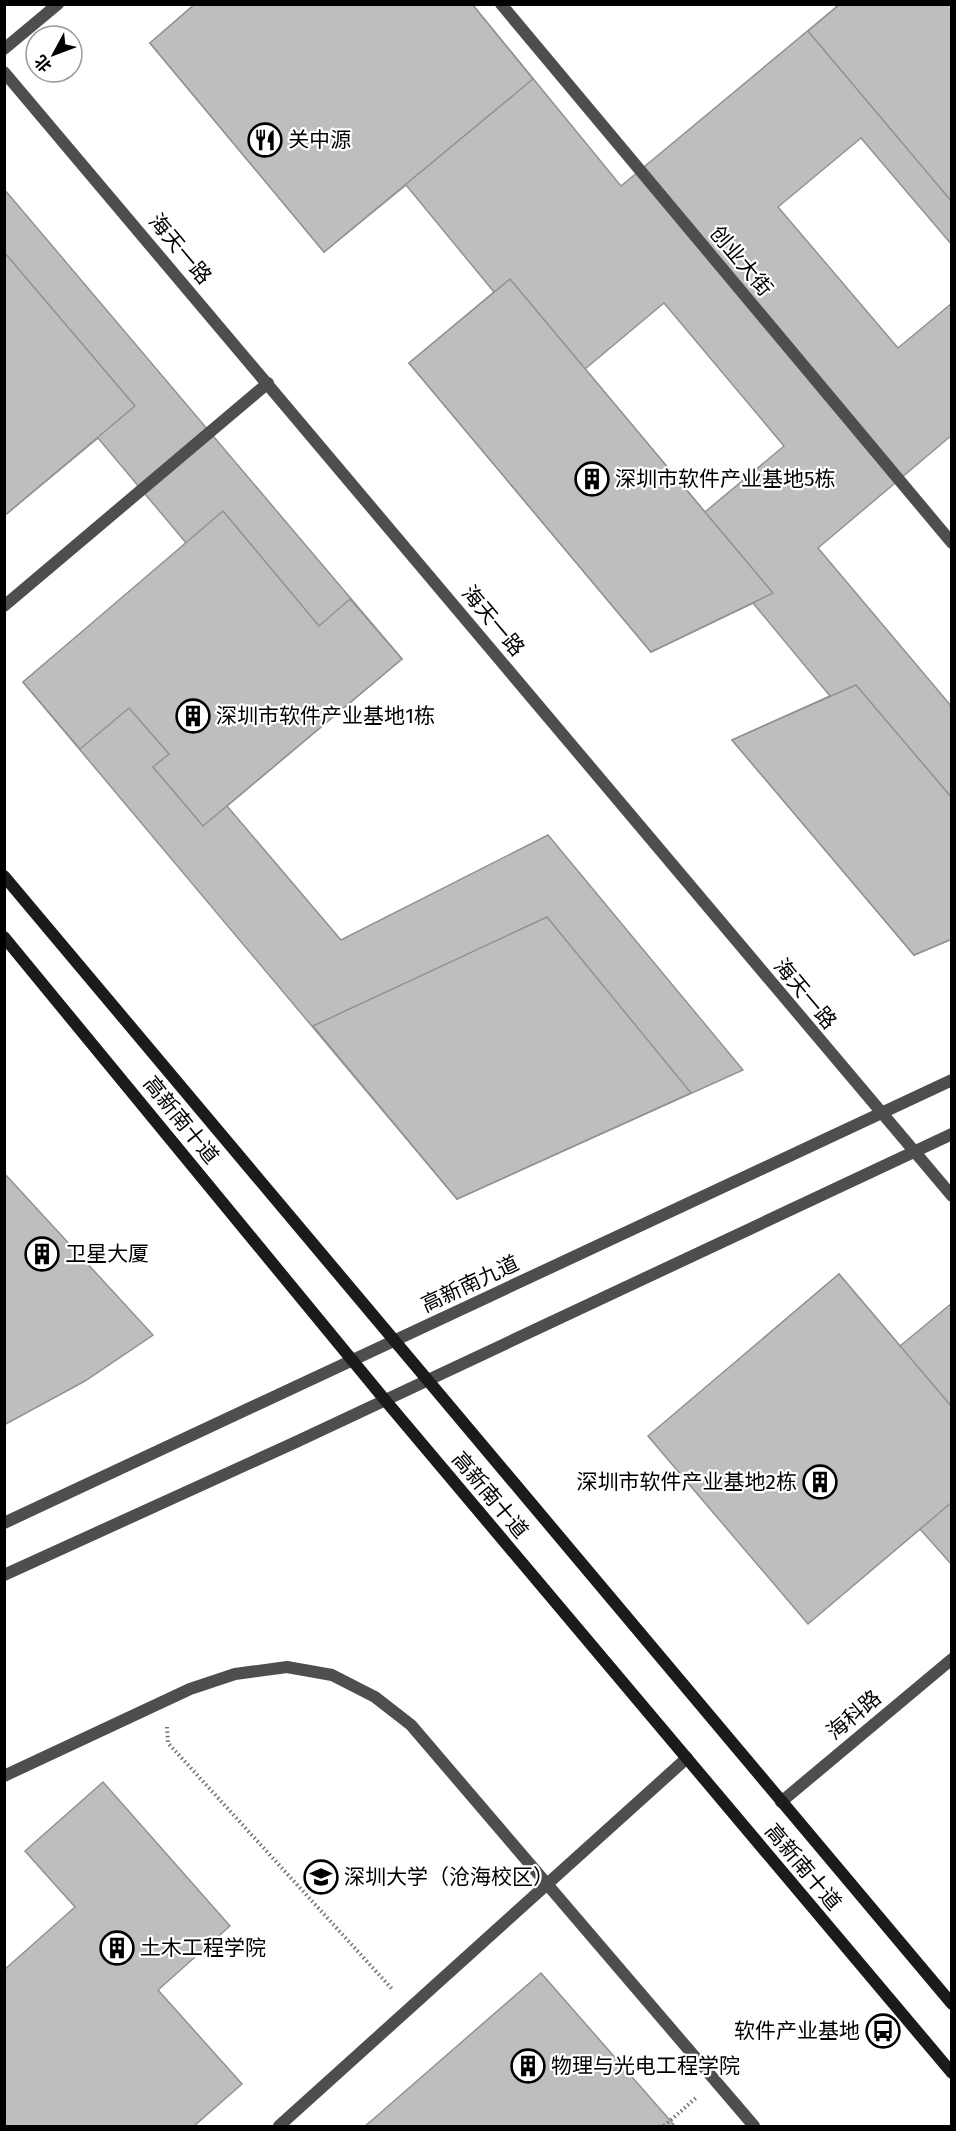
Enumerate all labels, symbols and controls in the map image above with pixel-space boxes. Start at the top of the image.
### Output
north arrow [24,24,84,84]
text: 北 [31,51,55,76]
restaurant icon: 关中源 [247,122,283,158]
place label: 关中源 [288,127,351,153]
street label: 海天一路 [143,208,217,290]
street label: 创业大街 [704,220,778,302]
building icon: 深圳市软件产业基地5栋 [574,461,610,497]
place label: 深圳市软件产业基地5栋 [615,466,836,492]
street label: 海天一路 [456,580,530,662]
building icon: 深圳市软件产业基地1栋 [175,698,211,734]
place label: 深圳市软件产业基地1栋 [216,703,435,729]
street label: 海天一路 [768,953,842,1035]
street label: 高新南十道 [138,1071,224,1169]
building icon: 卫星大厦 [24,1236,60,1272]
place label: 卫星大厦 [65,1241,149,1267]
street label: 高新南九道 [417,1250,523,1318]
street label: 高新南十道 [446,1446,534,1544]
building icon: 深圳市软件产业基地2栋 [802,1464,838,1500]
place label: 深圳市软件产业基地2栋 [577,1469,797,1495]
street label: 海科路 [822,1685,886,1745]
street label: 高新南十道 [759,1818,847,1916]
school or university icon: 深圳大学（沧海校区） [303,1859,339,1895]
place label: 深圳大学（沧海校区） [344,1864,554,1890]
building icon: 土木工程学院 [99,1930,135,1966]
place label: 土木工程学院 [140,1935,266,1961]
bus stop icon: 软件产业基地 [865,2013,901,2049]
place label: 软件产业基地 [734,2018,860,2044]
building icon: 物理与光电工程学院 [510,2048,546,2084]
place label: 物理与光电工程学院 [551,2053,740,2079]

